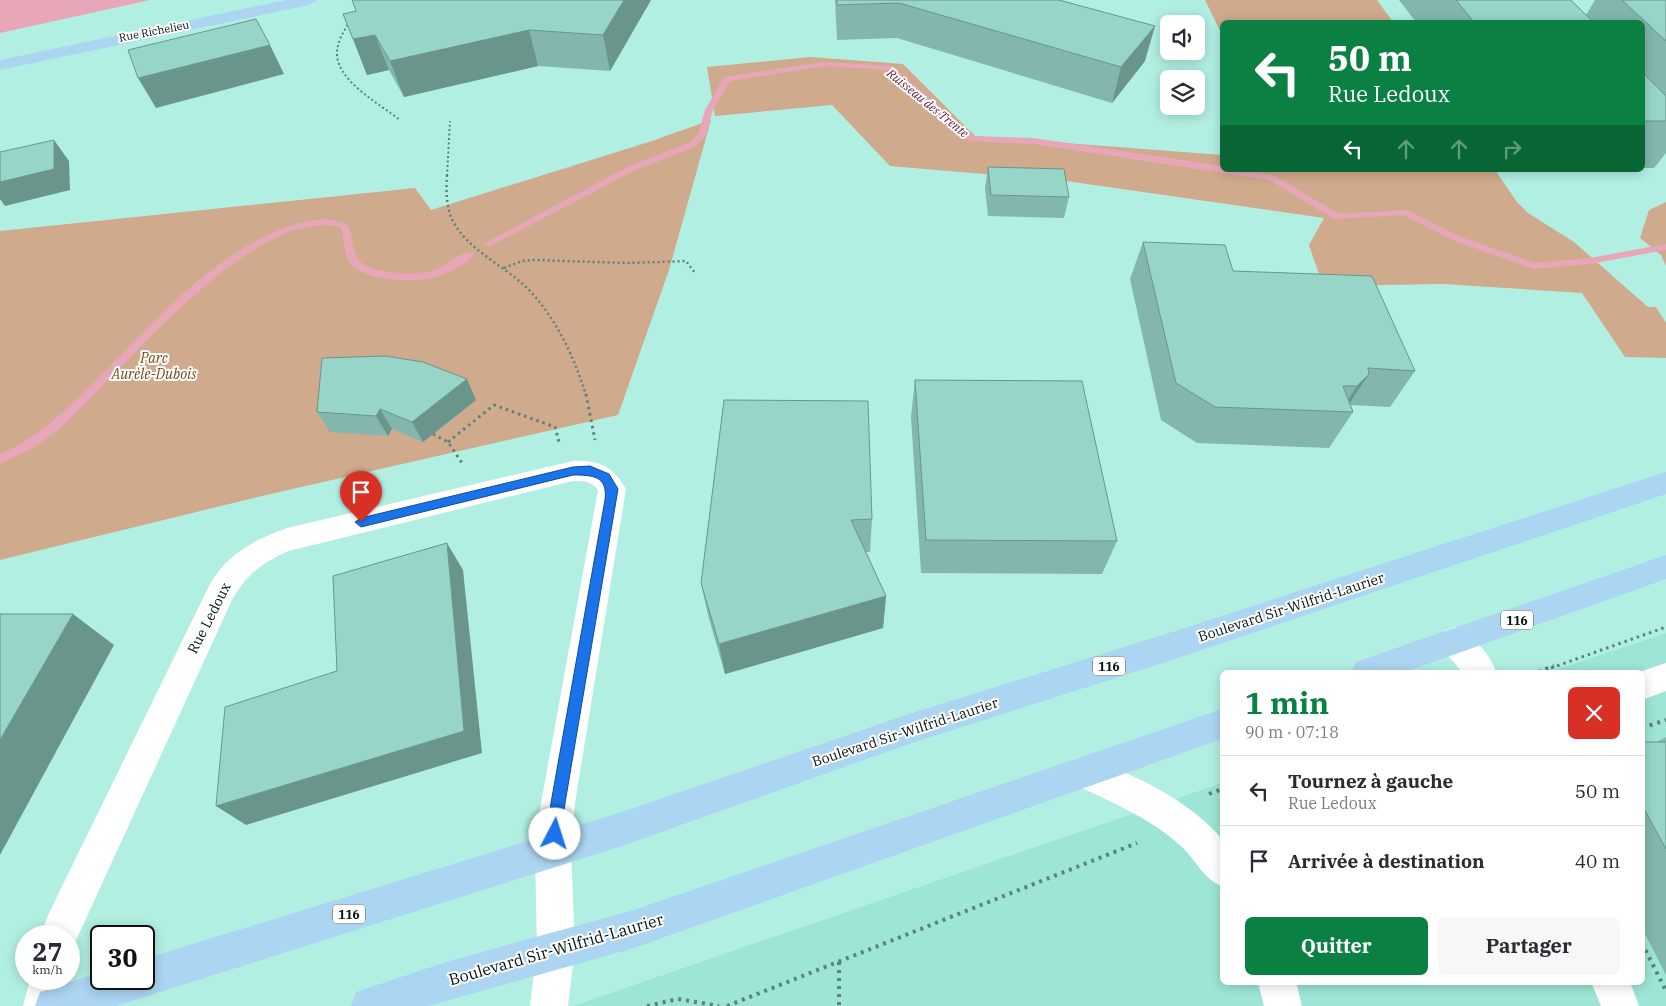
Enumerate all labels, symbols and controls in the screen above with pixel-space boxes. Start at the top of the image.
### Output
map controls [1160,15,1205,115]
button: sound [1160,15,1205,60]
street label: Rue Richelieu [118,17,191,45]
text: 50 m [1328,35,1412,81]
icon: left [1245,40,1310,105]
water label: Ruisseau des Trente [883,65,972,141]
button: layers [1160,70,1205,115]
text: Rue Ledoux [1328,79,1450,108]
icon: left [1339,135,1367,163]
icon: ahead [1392,135,1420,163]
icon: ahead [1445,135,1473,163]
icon: right [1498,135,1526,163]
park label: Parc Aurèle-Dubois [111,349,197,383]
pin [340,471,382,522]
icon: arrive [347,478,375,506]
street label: Boulevard Sir-Wilfrid-Laurier [1196,568,1387,646]
street label: Rue Ledoux [183,579,235,657]
road number: 116 [1501,610,1533,630]
road number: 116 [1093,656,1125,676]
text: 1 min [1245,683,1329,722]
button: close [1568,687,1620,739]
street label: Boulevard Sir-Wilfrid-Laurier [810,693,1001,771]
text: 90 m · 07:18 [1245,722,1339,742]
text: Tournez à gauche [1288,769,1453,793]
icon: left [1245,777,1273,805]
text: 50 m [1575,779,1620,803]
text: Rue Ledoux [1288,793,1377,813]
position arrow [528,807,580,859]
icon: arrive [1245,847,1273,875]
text: Arrivée à destination [1288,849,1485,873]
text: 40 m [1575,849,1620,873]
road number: 116 [333,904,365,924]
street label: Boulevard Sir-Wilfrid-Laurier [446,909,666,989]
button: Quitter [1245,917,1428,975]
button: Partager [1438,917,1620,975]
speed limit sign: 30 [90,925,155,990]
text: 27 [32,935,63,968]
text: km/h [32,962,63,977]

